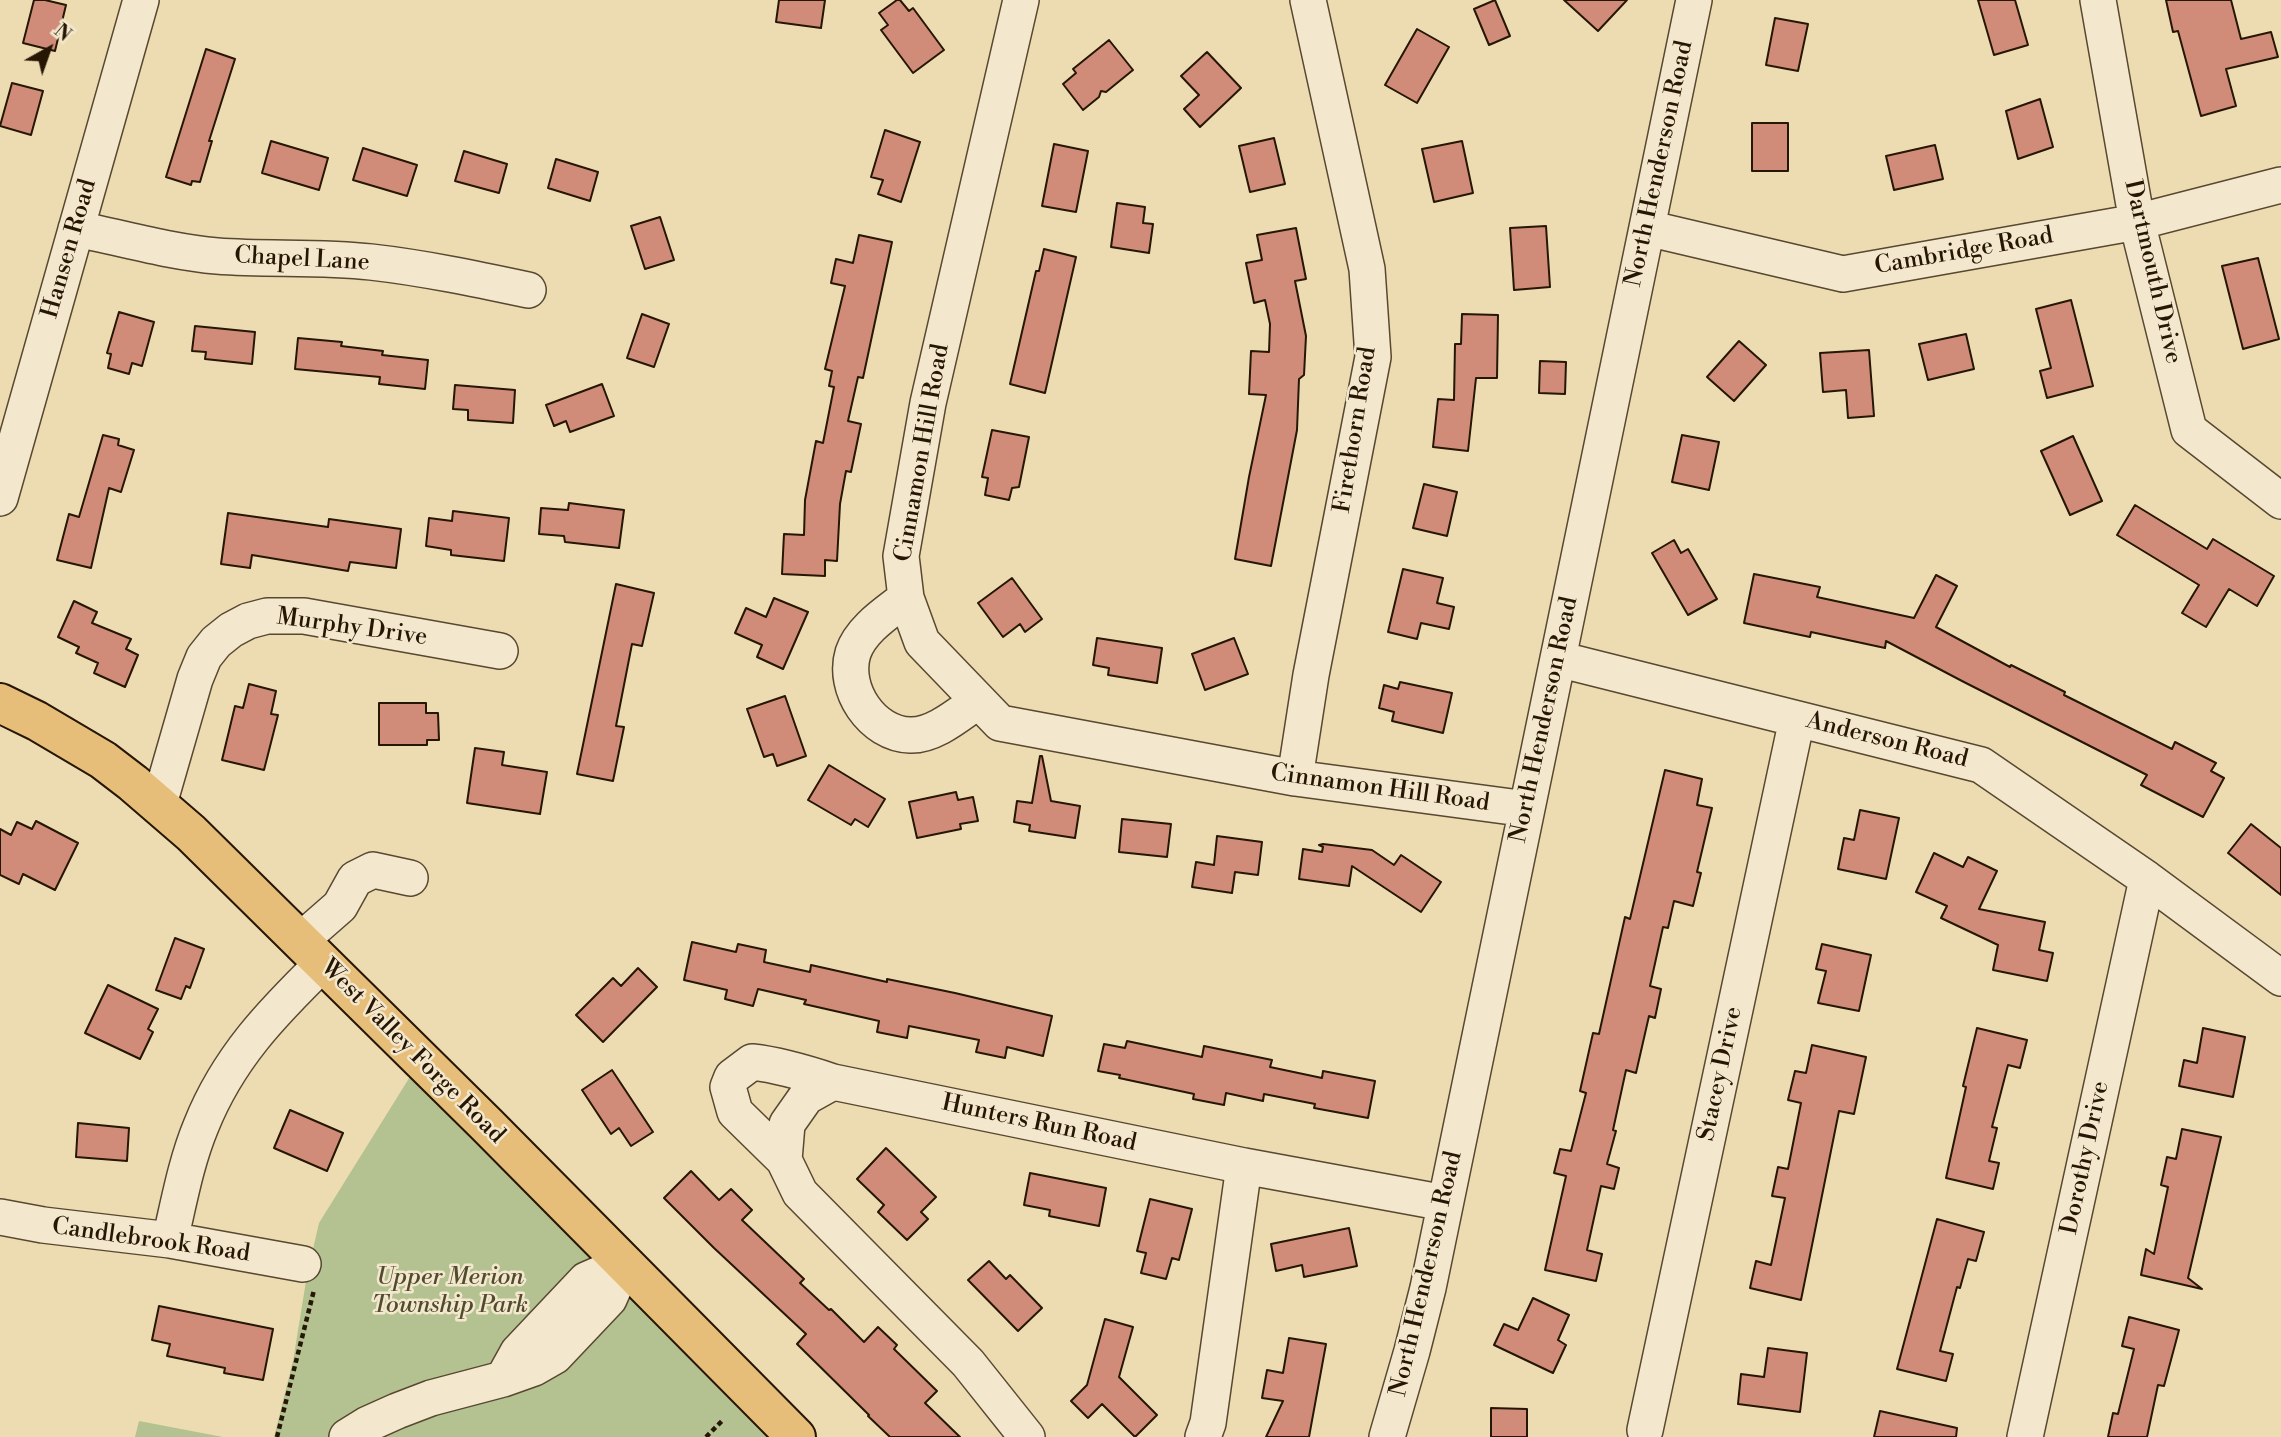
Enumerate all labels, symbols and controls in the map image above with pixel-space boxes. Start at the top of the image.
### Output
north arrow [14,14,84,84]
text: N [49,19,76,47]
street label: North Henderson Road [1620,38,1700,290]
street label: Hansen Road [36,176,104,322]
street label: Dartmouth Drive [2117,177,2187,367]
street label: Cambridge Road [1873,222,2055,282]
street label: Chapel Lane [234,242,370,278]
street label: Cinnamon Hill Road [890,342,956,564]
street label: Firethorn Road [1329,345,1383,515]
street label: North Henderson Road [1505,594,1585,846]
street label: Murphy Drive [275,603,429,653]
street label: Anderson Road [1803,707,1971,775]
street label: Cinnamon Hill Road [1269,759,1491,819]
street label: West Valley Forge Road [314,954,510,1150]
street label: Stacey Drive [1693,1004,1749,1144]
street label: Dorothy Drive [2056,1079,2116,1237]
street label: Hunters Run Road [939,1089,1139,1159]
street label: North Henderson Road [1385,1149,1469,1399]
street label: Candlebrook Road [50,1213,252,1269]
park label: Upper Merion Township Park [372,1264,528,1320]

